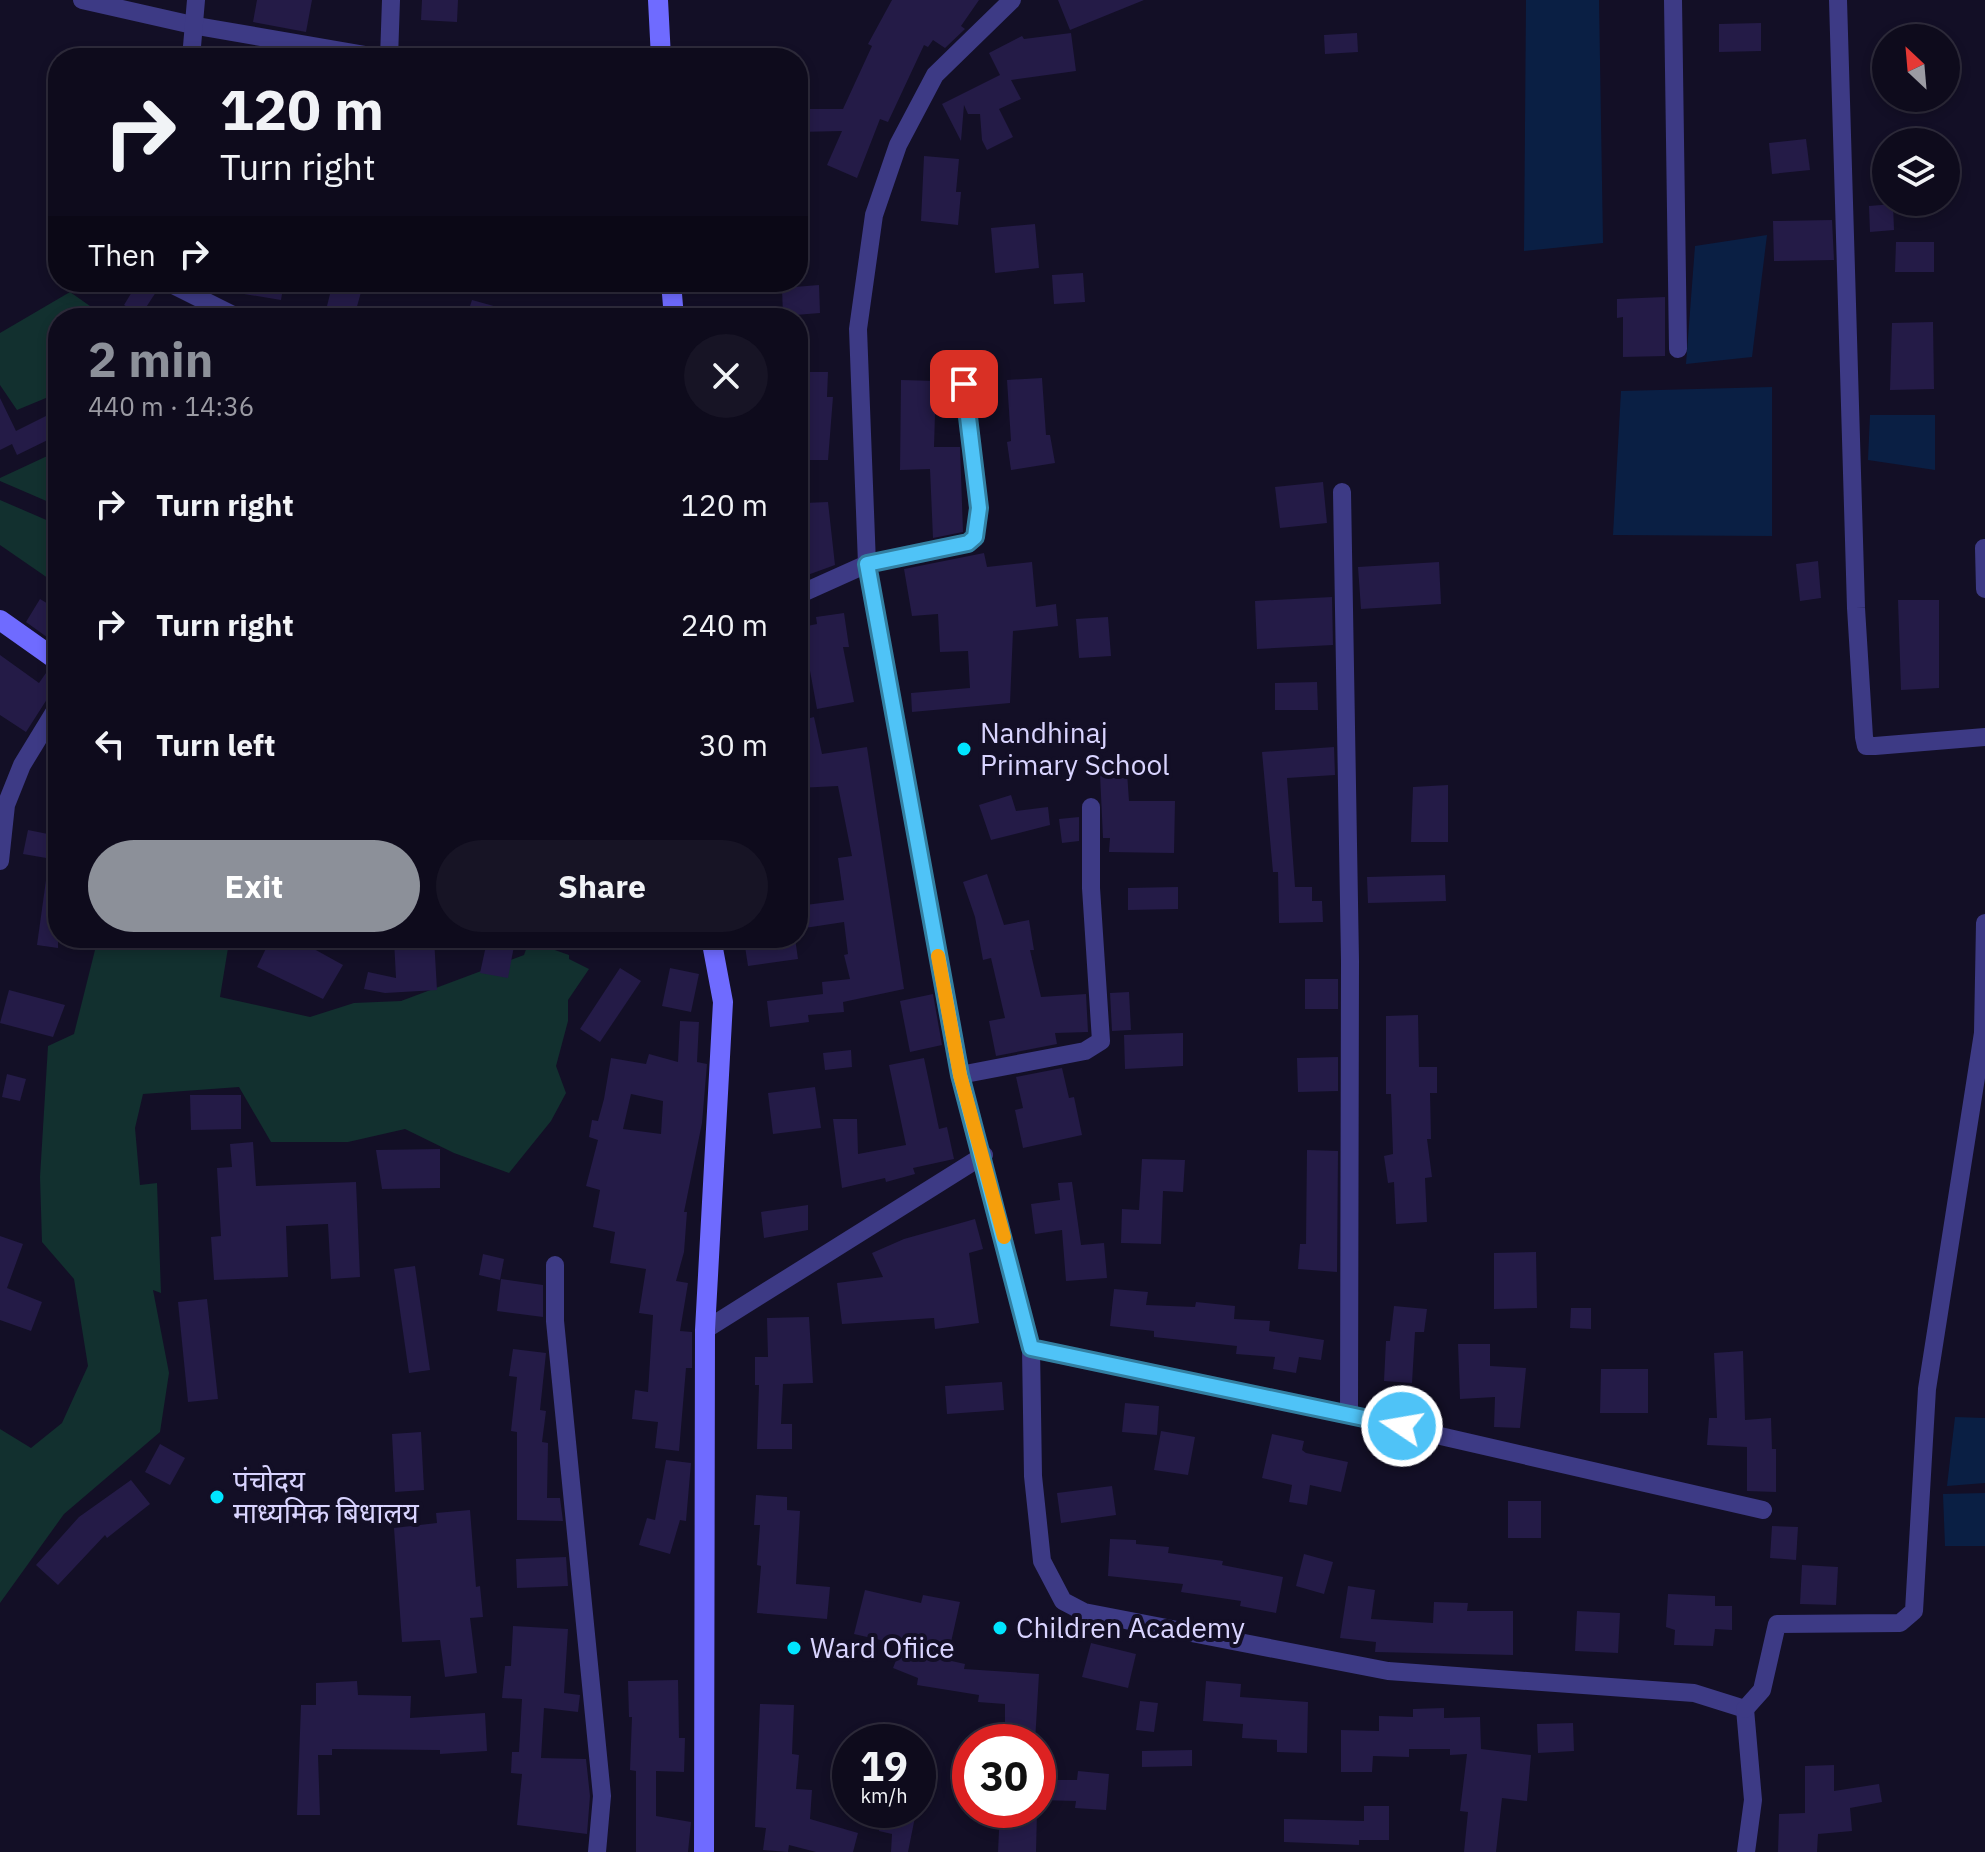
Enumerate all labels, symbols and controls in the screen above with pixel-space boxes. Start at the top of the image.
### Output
north arrow [1872,24,1960,112]
map controls [1872,24,1960,216]
text: 120 m [220,73,384,145]
icon: right [88,80,192,184]
button: layers [1872,128,1960,216]
text: Turn right [220,143,376,190]
icon: right [172,232,216,276]
text: Then [88,235,156,274]
text: 2 min [88,328,213,390]
button: close [684,334,768,418]
pin [930,350,998,418]
icon: arrive [942,362,986,406]
text: 440 m · 14:36 [88,389,254,423]
icon: right [88,482,132,526]
text: Turn right [156,485,294,524]
text: 120 m [681,485,768,524]
icon: right [88,602,132,646]
text: Turn right [156,605,294,644]
text: 240 m [681,605,768,644]
place label: Nandhinaj Primary School [980,714,1170,783]
icon: left [88,722,132,766]
text: Turn left [156,725,275,764]
text: 30 m [699,725,768,764]
marker: Nandhinaj Primary School [955,740,973,758]
button: Exit [88,840,420,932]
button: Share [436,840,768,932]
position arrow [1360,1384,1444,1468]
place label: पंचोदय माध्यमिक बिधालय [233,1462,420,1531]
marker: पंचोदय माध्यमिक बिधालय [208,1488,226,1506]
place label: Children Academy [1016,1609,1245,1646]
marker: Children Academy [991,1619,1009,1637]
place label: Ward Ofiice [810,1629,955,1666]
marker: Ward Ofiice [785,1639,803,1657]
speed limit sign: 30 [952,1724,1056,1828]
text: 19 [860,1740,908,1792]
text: km/h [860,1782,908,1809]

